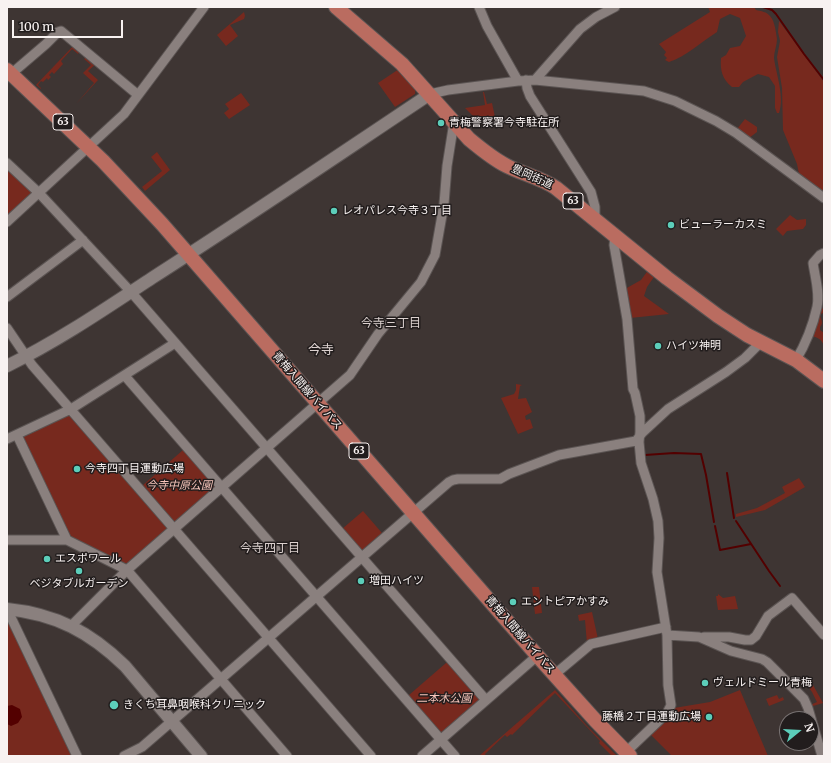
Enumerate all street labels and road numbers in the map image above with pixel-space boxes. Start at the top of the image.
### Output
road number: 63 [53,114,73,130]
street label: 豊岡街道 [509,162,555,192]
road number: 63 [563,193,583,209]
street label: 青梅入間線バイパス [270,349,344,433]
road number: 63 [349,443,369,459]
street label: 青梅入間線バイパス [483,593,557,677]

